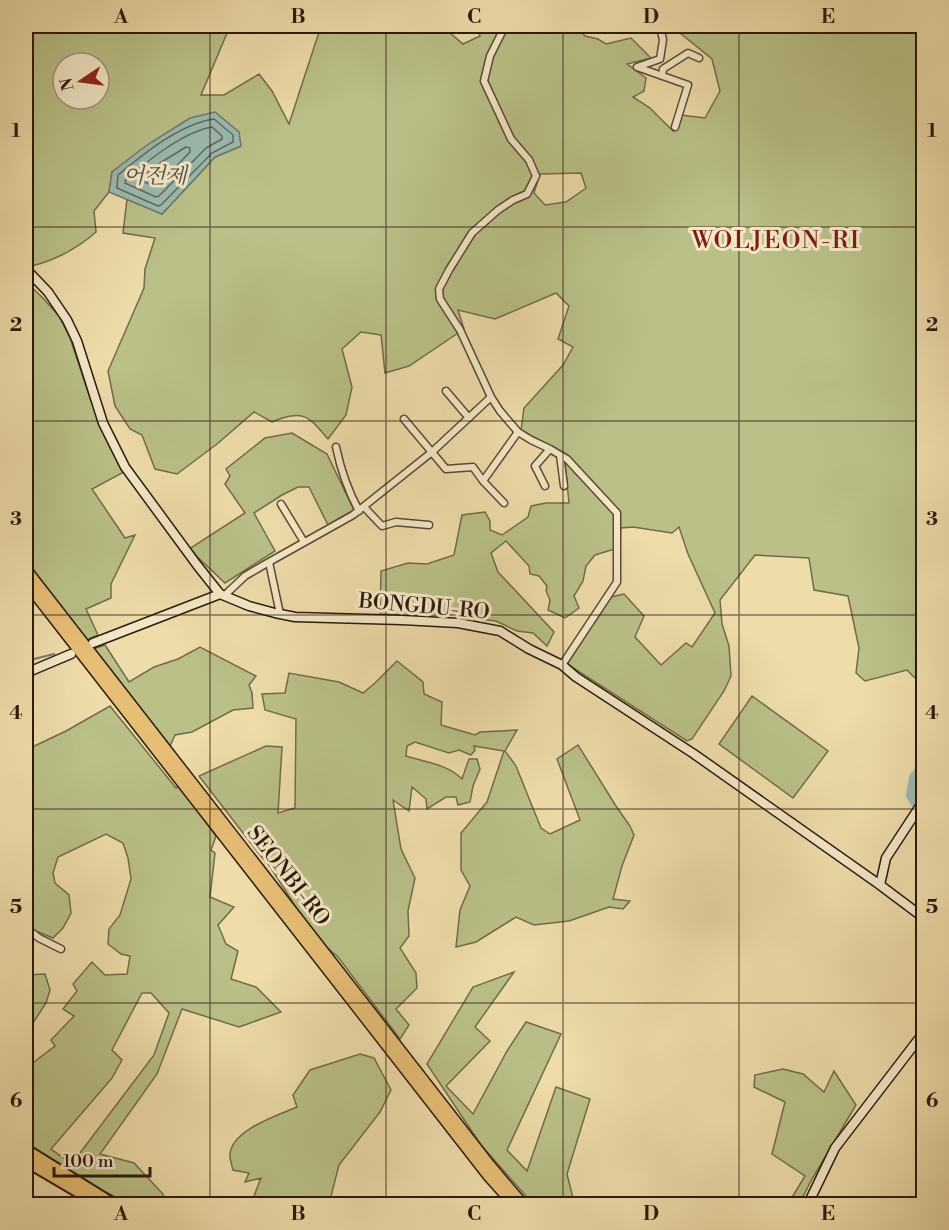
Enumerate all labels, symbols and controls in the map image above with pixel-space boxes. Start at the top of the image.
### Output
text: A [113,5,129,30]
text: B [290,5,306,30]
text: C [467,5,481,30]
text: D [643,5,659,30]
text: E [821,5,835,30]
north arrow [51,51,111,111]
text: N [56,75,79,93]
text: 1 [11,119,21,144]
text: 1 [927,119,937,144]
water label: 어전제 [123,163,190,190]
district label: WOLJEON-RI [690,226,861,256]
text: 2 [10,313,22,338]
text: 2 [926,313,938,338]
text: 3 [10,507,22,532]
text: 3 [926,507,938,532]
street label: BONGDU-RO [356,588,491,626]
text: 4 [9,701,23,726]
text: 4 [925,701,939,726]
street label: SEONBI-RO [241,821,335,931]
text: 5 [10,895,22,920]
text: 5 [926,895,938,920]
text: 6 [10,1089,23,1114]
text: 6 [926,1089,939,1114]
scale bar [54,1140,150,1178]
text: 100 m [63,1150,114,1173]
text: A [113,1202,129,1227]
text: B [290,1202,306,1227]
text: C [467,1202,481,1227]
text: D [643,1202,659,1227]
text: E [821,1202,835,1227]

